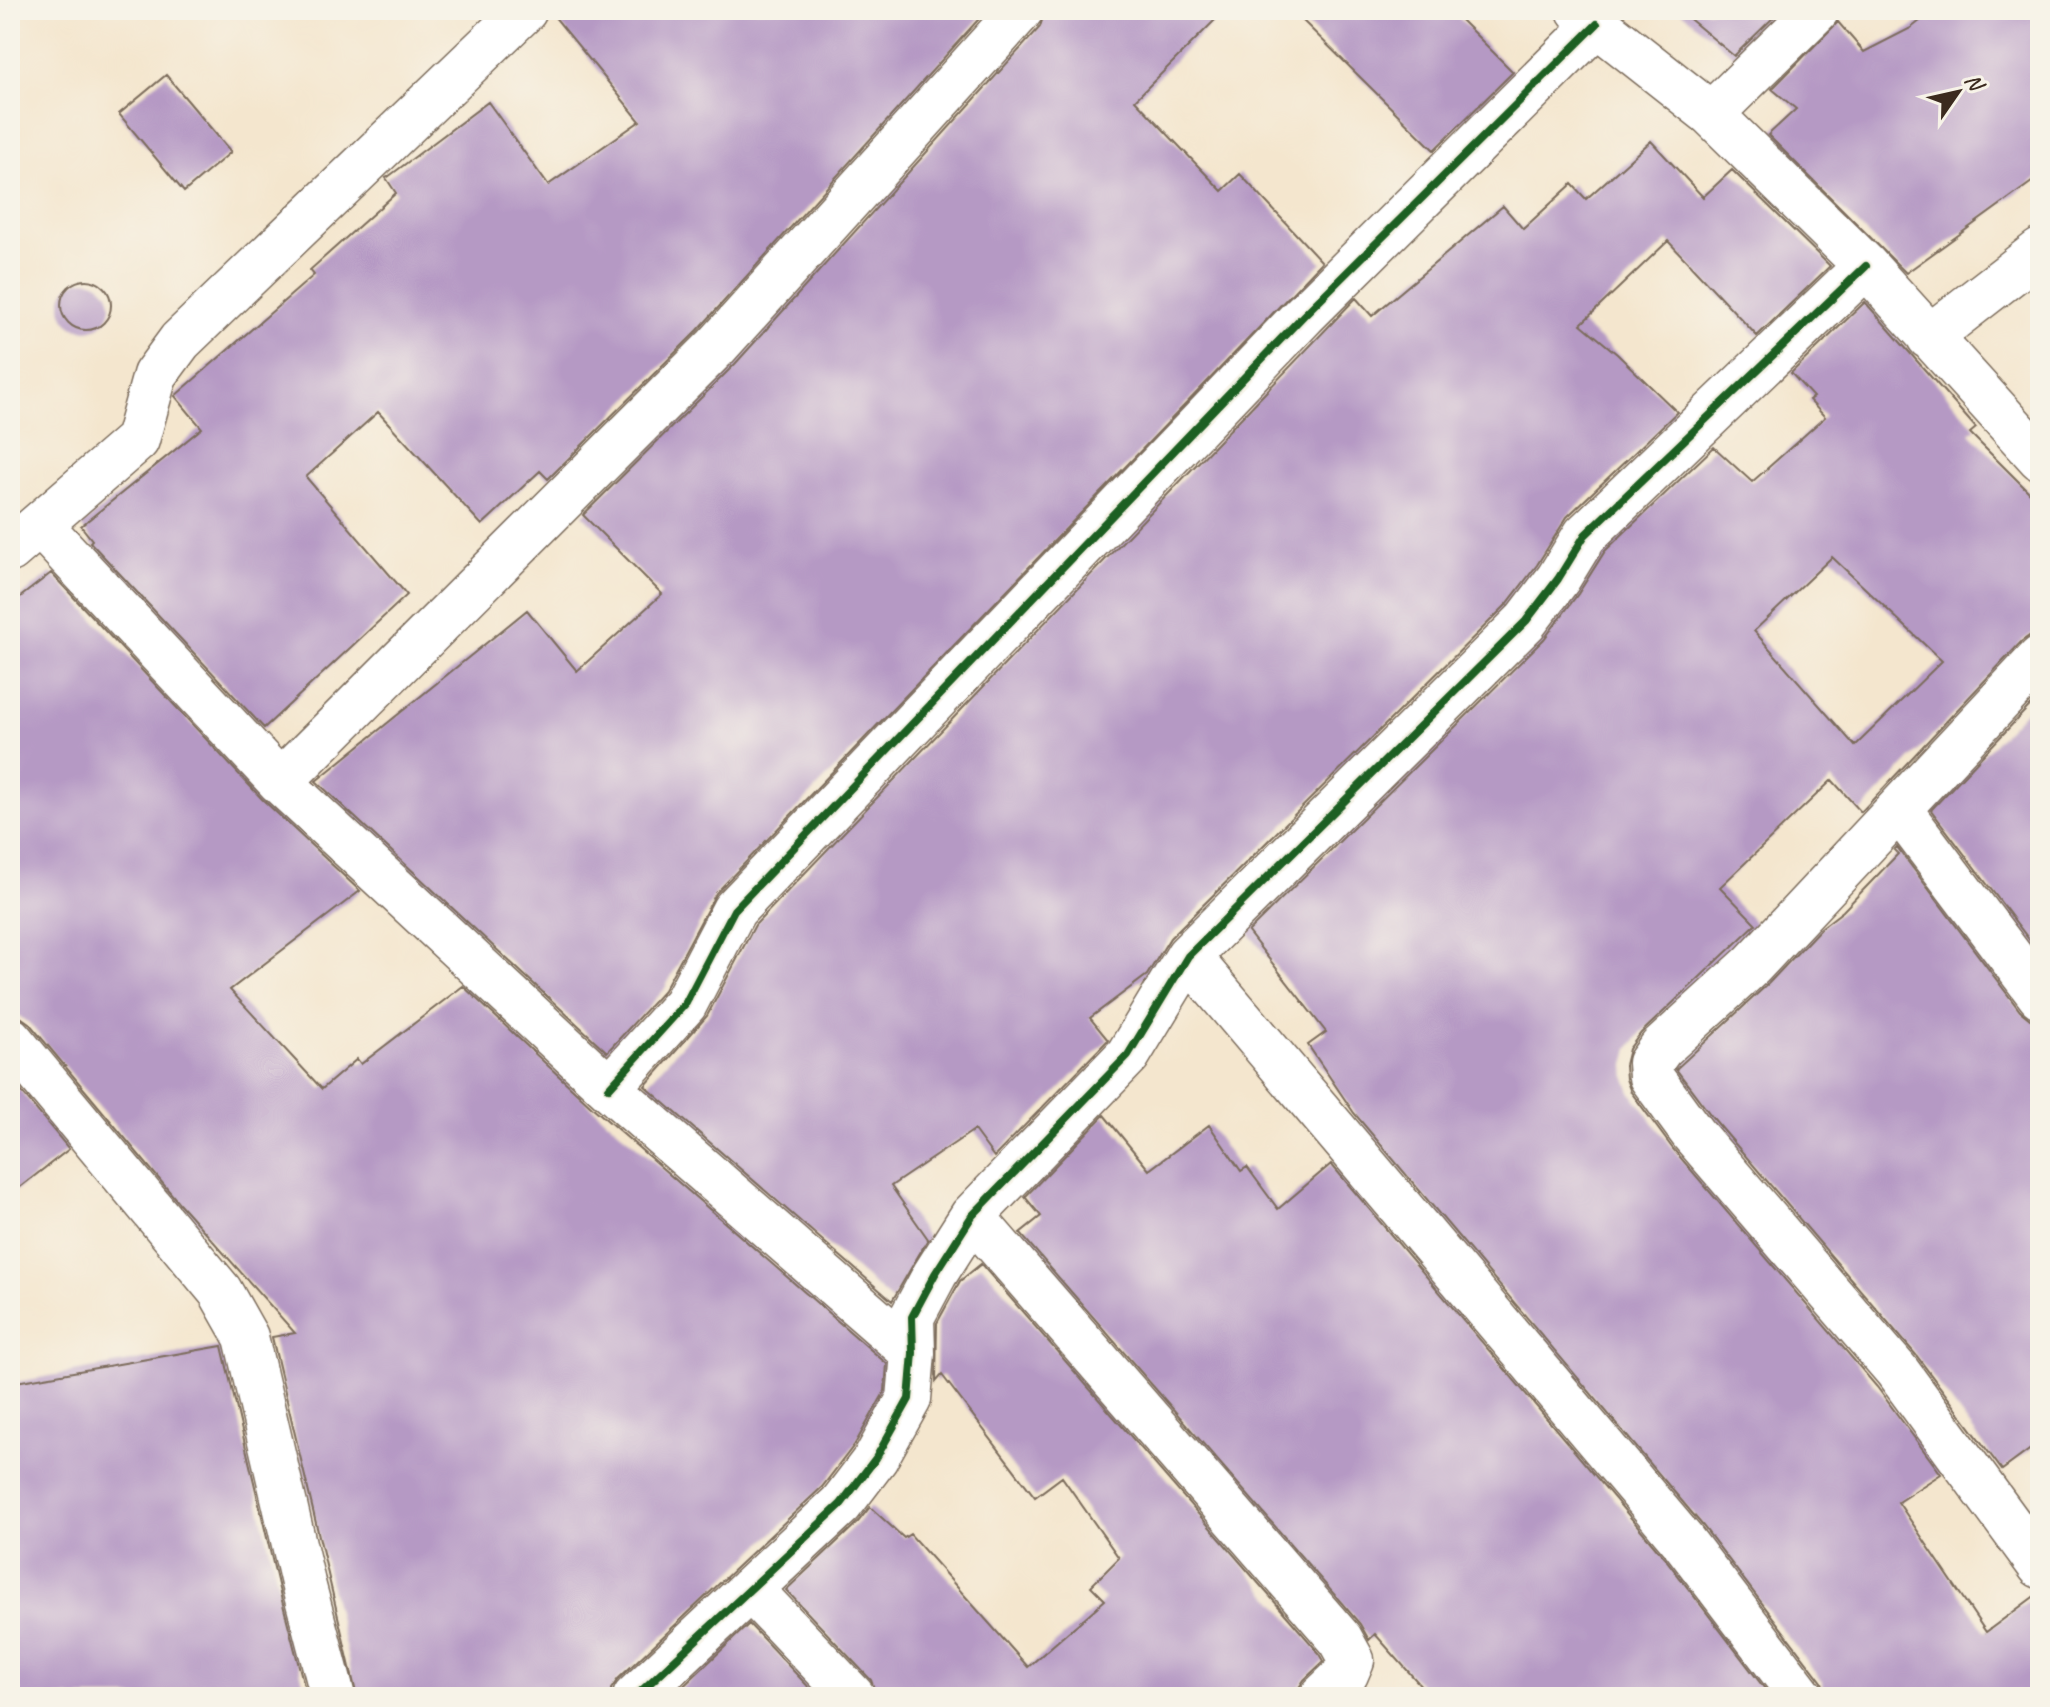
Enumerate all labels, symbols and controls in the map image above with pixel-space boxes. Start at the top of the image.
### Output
north arrow [1918,52,1998,132]
text: N [1958,68,1991,98]

